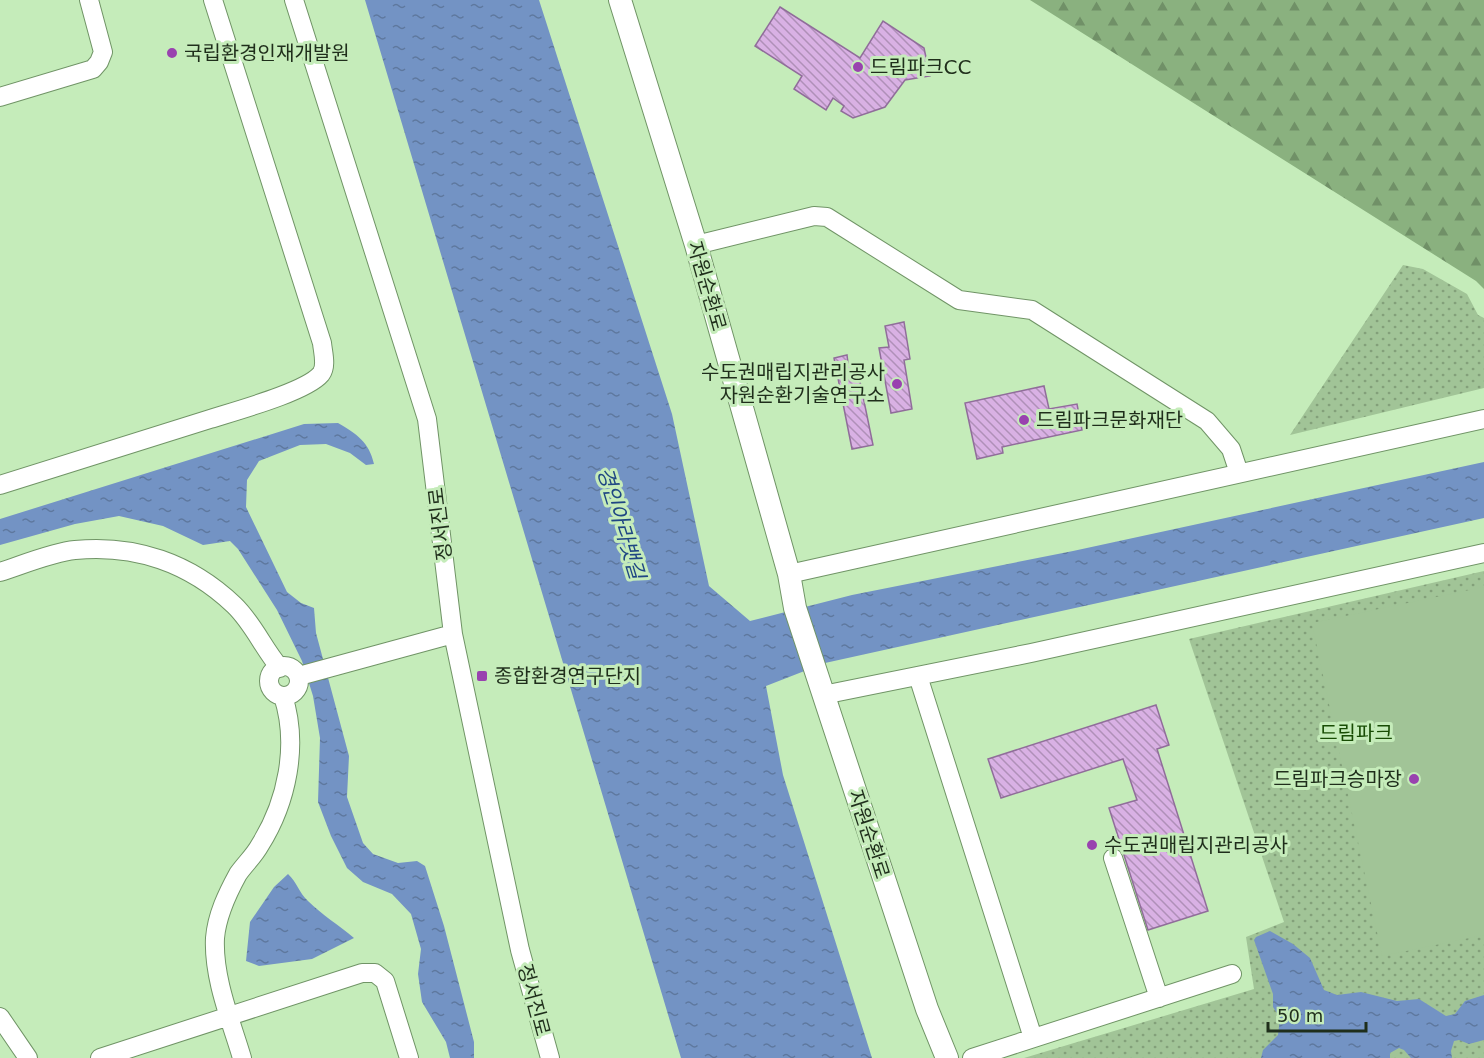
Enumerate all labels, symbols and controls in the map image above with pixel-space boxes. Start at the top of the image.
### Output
place label: 국립환경인재개발원 [184,41,350,65]
marker: 국립환경인재개발원 [165,46,179,60]
place label: 드림파크CC [870,55,972,79]
marker: 드림파크CC [851,60,865,74]
street label: 자원순환로 [683,238,731,334]
place label: 수도권매립지관리공사 자원순환기술연구소 [701,360,885,407]
marker: 수도권매립지관리공사 자원순환기술연구소 [890,377,904,391]
place label: 드림파크문화재단 [1036,408,1183,432]
marker: 드림파크문화재단 [1017,413,1031,427]
water label: 경인아라뱃길 [593,464,650,584]
street label: 정서진로 [424,486,456,562]
place label: 종합환경연구단지 [494,664,641,688]
marker: 종합환경연구단지 [475,669,489,683]
park label: 드림파크 [1319,721,1393,745]
place label: 드림파크승마장 [1273,767,1402,791]
marker: 드림파크승마장 [1407,772,1421,786]
street label: 자원순환로 [843,787,895,881]
place label: 수도권매립지관리공사 [1104,833,1288,857]
marker: 수도권매립지관리공사 [1085,838,1099,852]
street label: 정서진로 [513,961,555,1039]
scale bar [1268,995,1366,1033]
text: 50 m [1277,1005,1323,1026]

